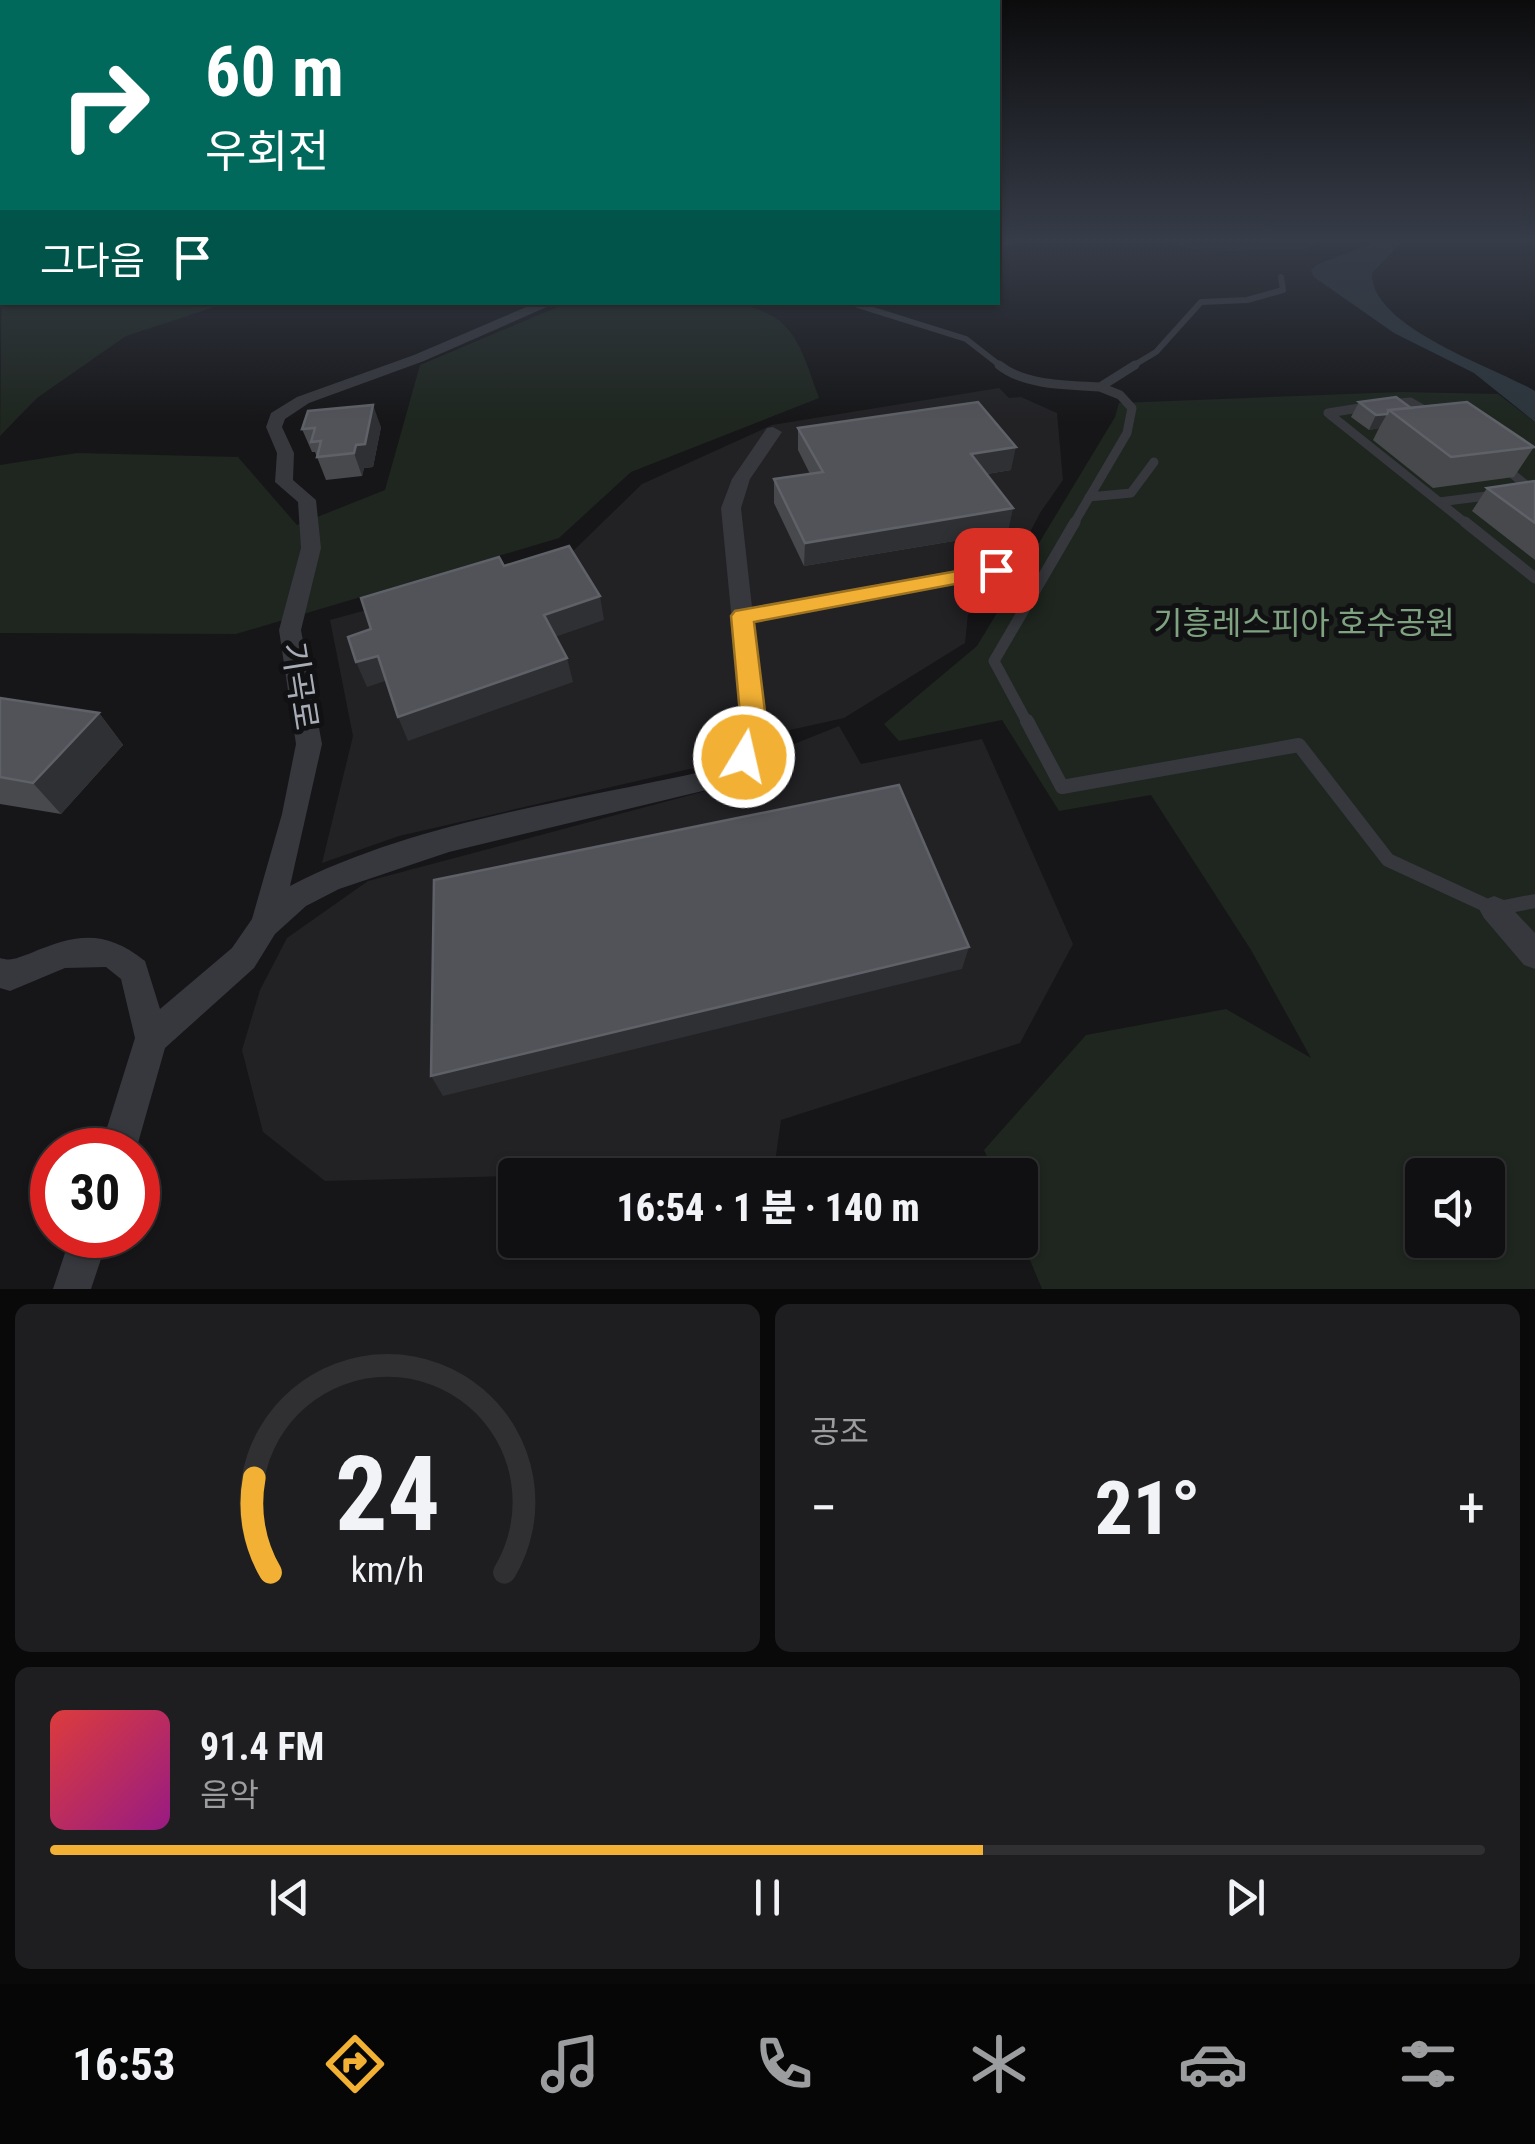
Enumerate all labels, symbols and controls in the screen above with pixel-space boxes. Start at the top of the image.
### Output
text: 60 m [205,31,344,113]
icon: right [40,40,170,170]
text: 우회전 [205,125,329,178]
icon: arrive [165,230,220,285]
text: 그다음 [40,239,145,283]
pin [954,528,1039,613]
icon: arrive [969,543,1024,598]
park label: 기흥레스피아 호수공원 [1153,604,1455,642]
street label: 기곡로 [274,639,326,733]
position arrow [692,705,796,809]
speed limit sign: 30 [30,1128,160,1258]
map controls [1405,1158,1505,1258]
button: sound [1405,1158,1505,1258]
text: 16:54 · 1 분 · 140 m [616,1186,920,1230]
text: 공조 [810,1413,869,1451]
text: 24 [335,1434,440,1555]
text: 21° [1095,1464,1200,1552]
text: − [810,1476,838,1540]
text: + [1458,1476,1485,1540]
text: km/h [351,1549,424,1591]
text: 91.4 FM [200,1725,324,1769]
text: 음악 [200,1776,259,1814]
icon: previous [262,1870,317,1925]
icon: pause [740,1870,795,1925]
icon: next [1218,1870,1273,1925]
icon: directions [320,2029,390,2099]
icon: music [535,2029,605,2099]
icon: phone [749,2029,819,2099]
icon: climate [964,2029,1034,2099]
icon: car [1178,2029,1248,2099]
icon: filters [1393,2029,1463,2099]
text: 16:53 [72,2038,176,2091]

